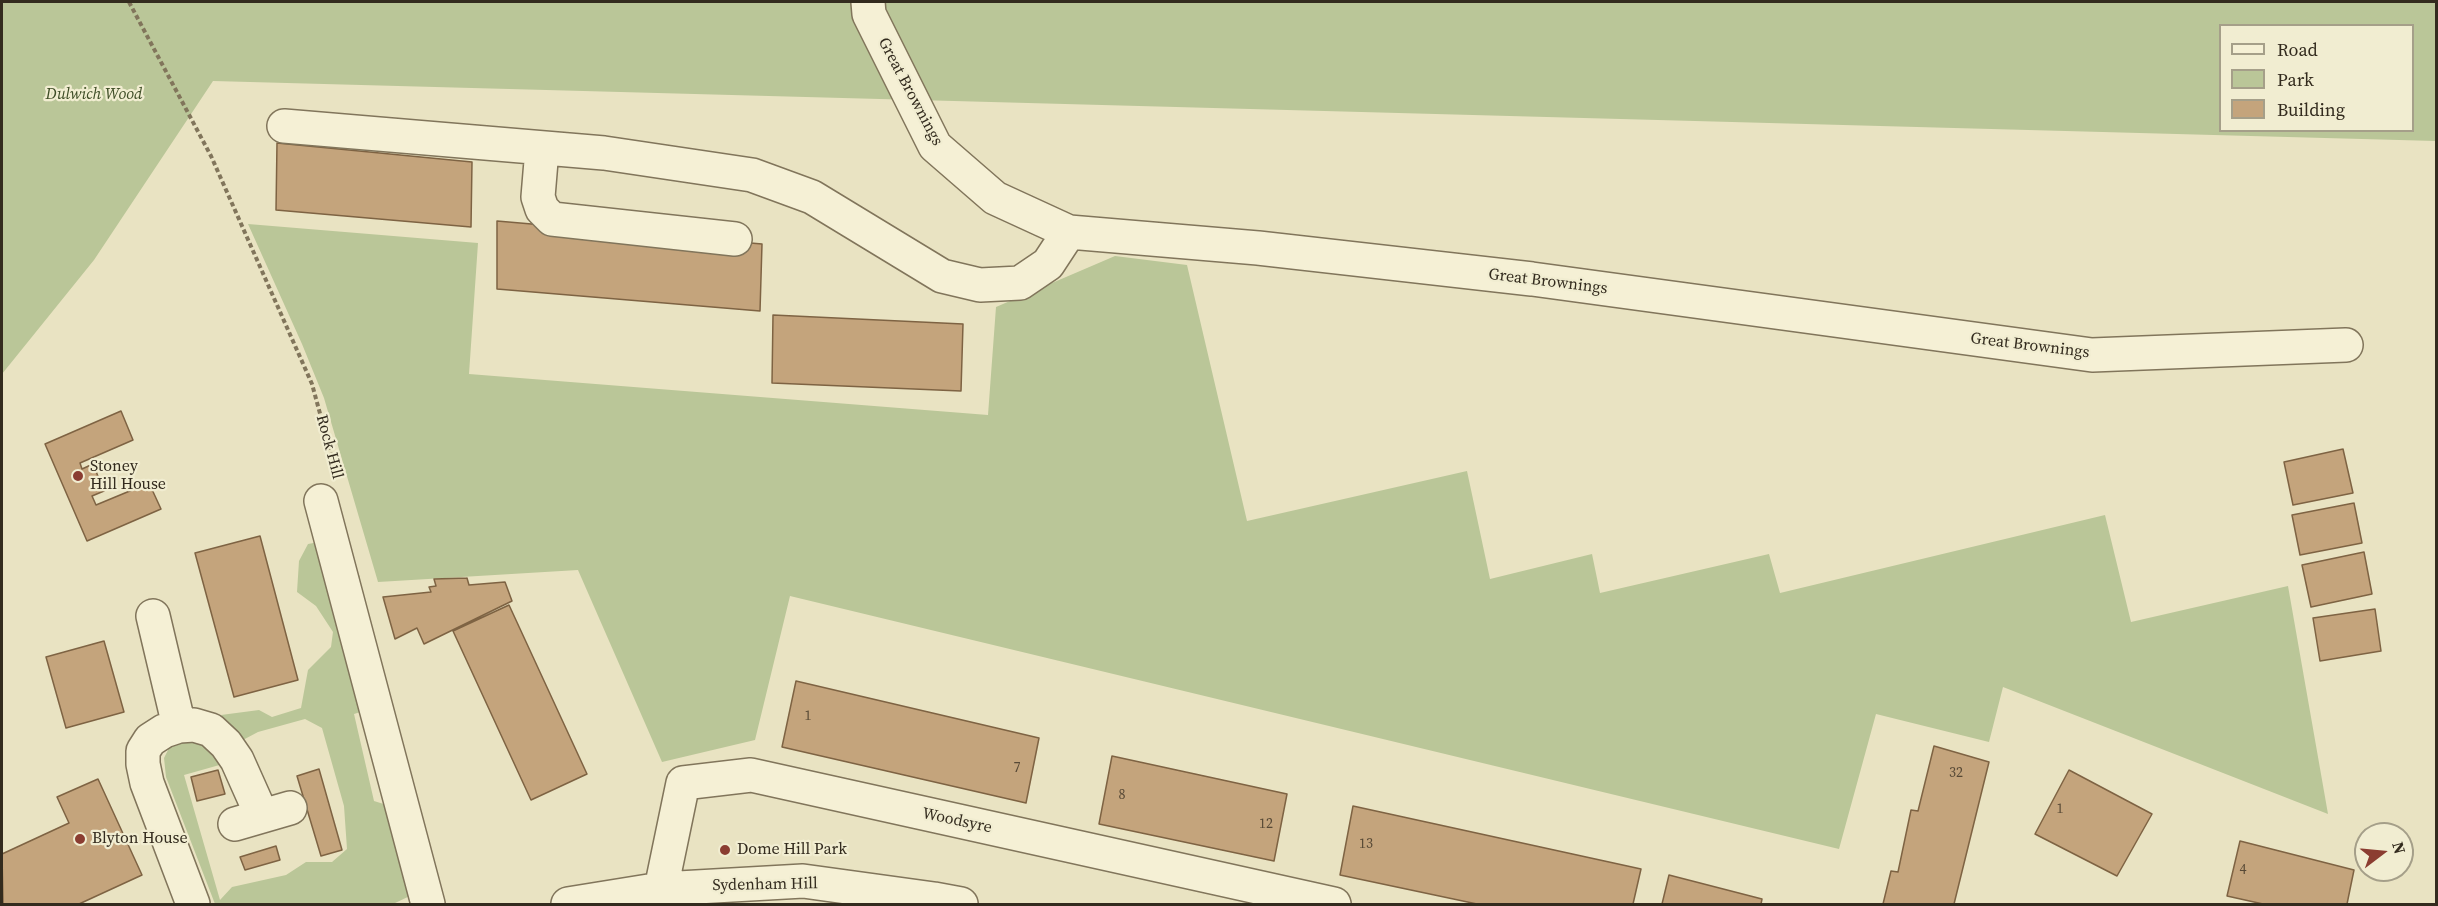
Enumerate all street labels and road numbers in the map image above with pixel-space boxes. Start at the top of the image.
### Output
street label: Great Brownings [873,35,947,149]
street label: Great Brownings [1487,265,1609,299]
street label: Great Brownings [1969,329,2091,363]
street label: Rock Hill [311,413,347,481]
street label: Woodsyre [920,804,994,838]
street label: Sydenham Hill [712,874,818,896]

